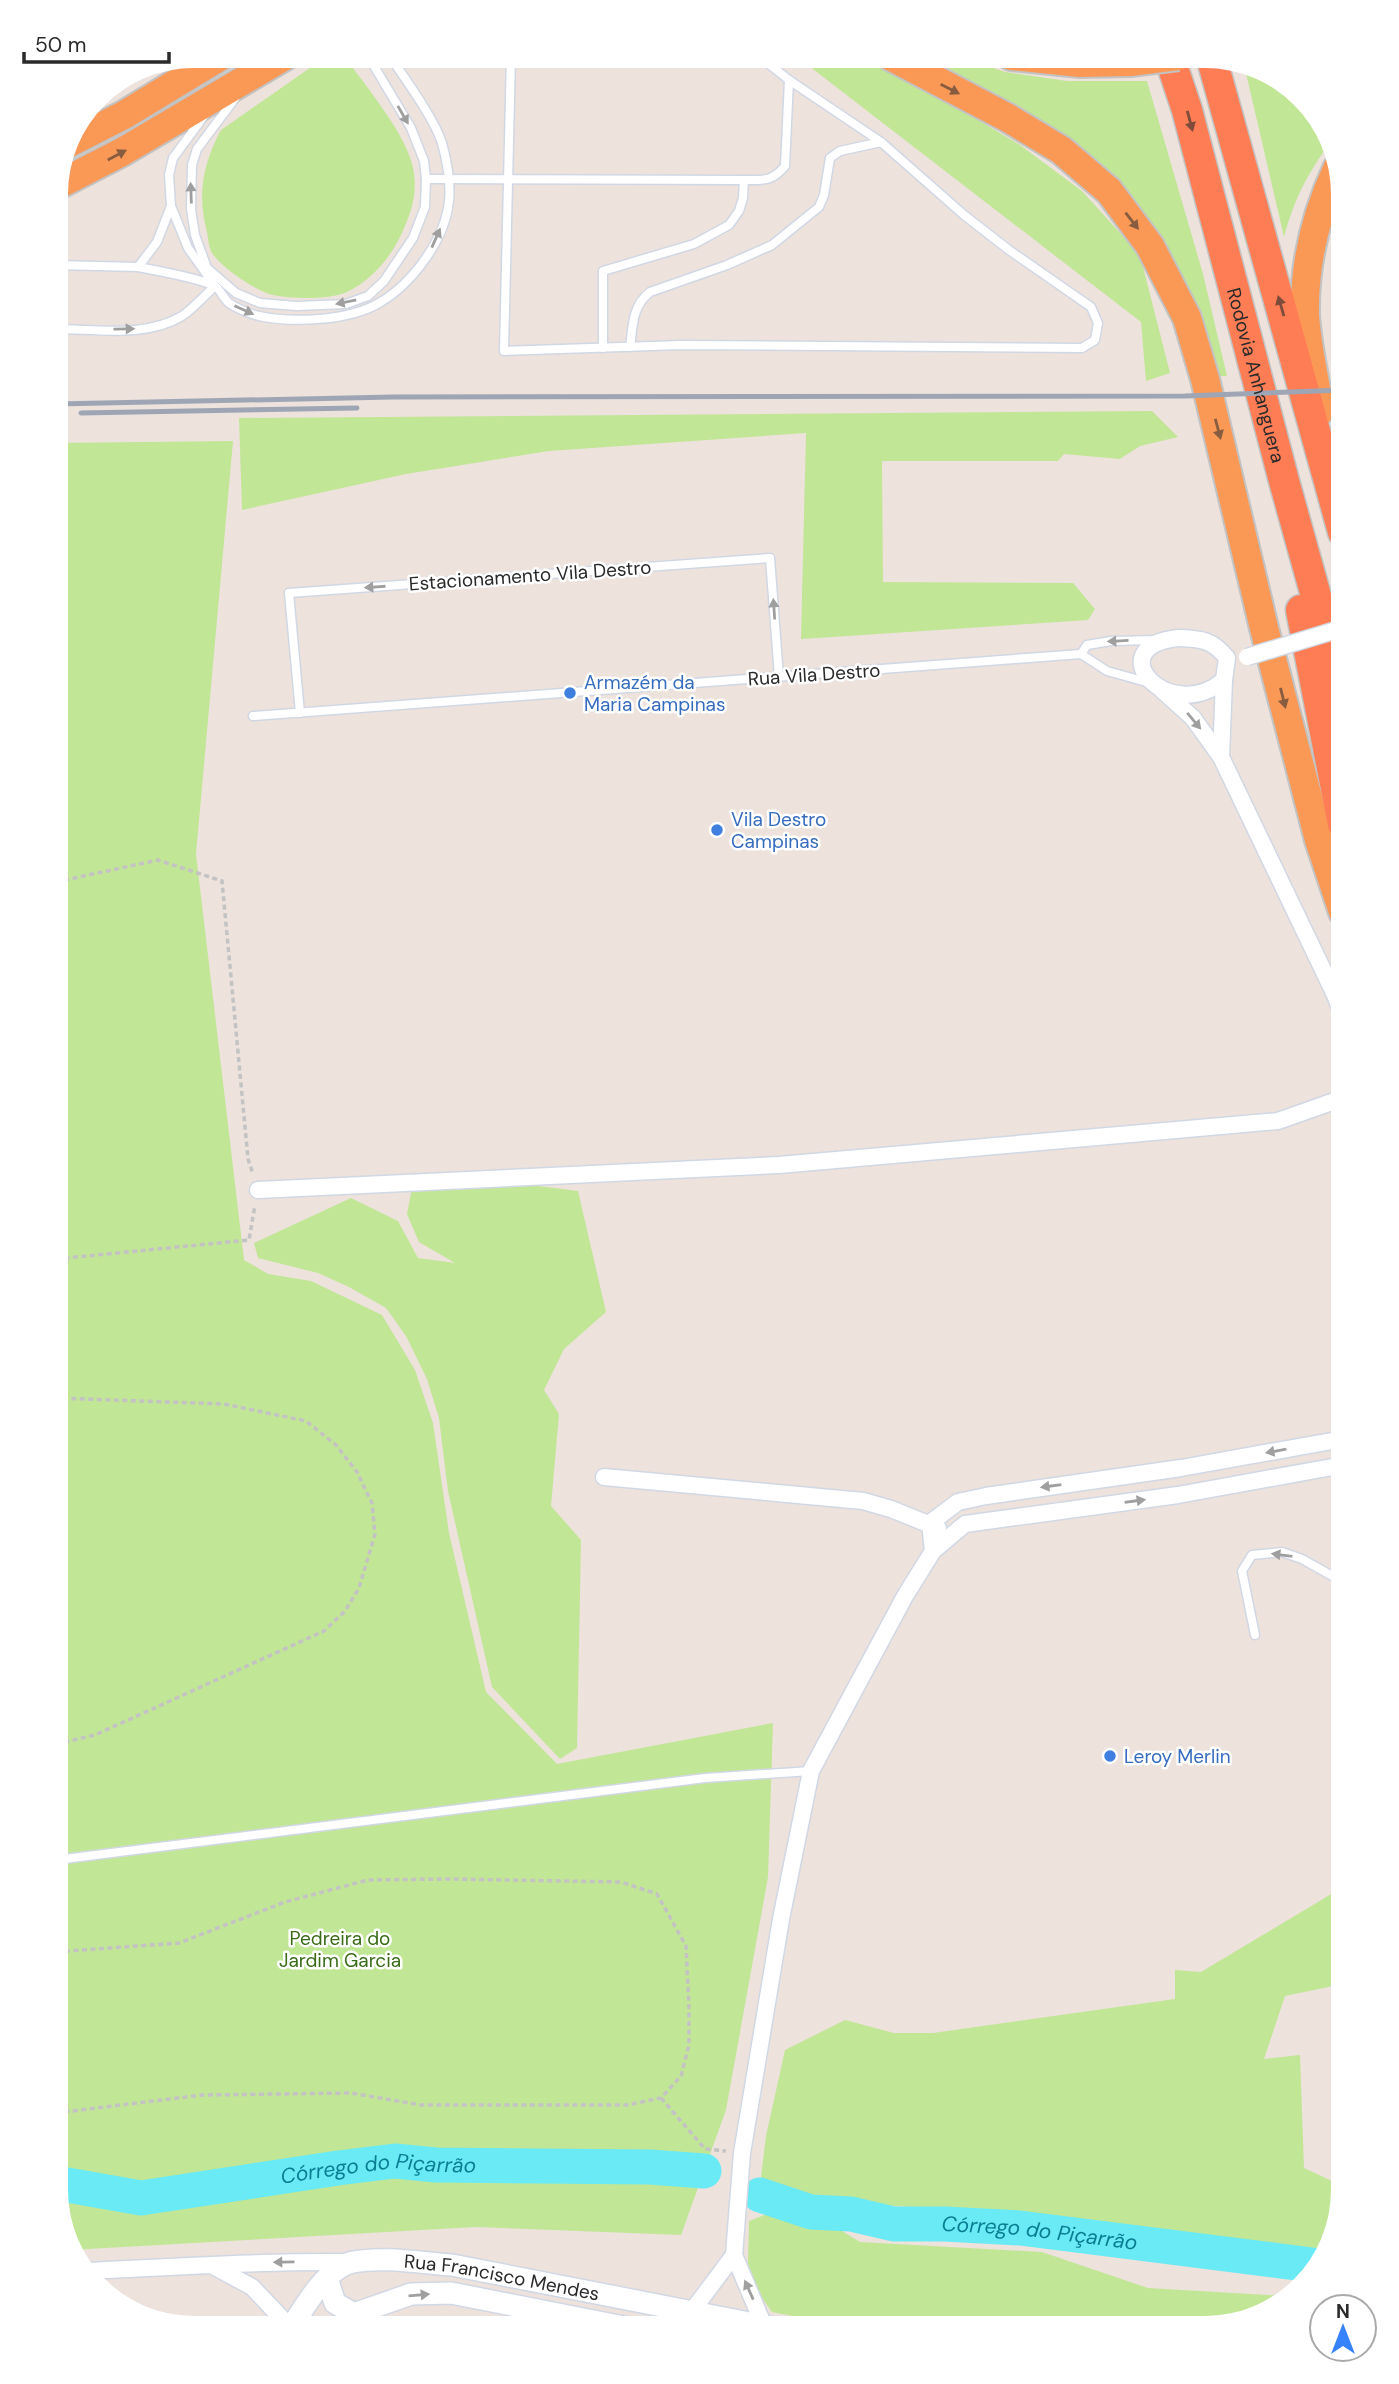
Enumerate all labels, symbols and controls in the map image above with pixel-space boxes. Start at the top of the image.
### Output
scale bar [24,21,170,65]
text: 50 m [35,31,86,59]
one-way arrow [940,83,960,94]
one-way arrow [397,105,409,124]
one-way arrow [1185,111,1195,132]
one-way arrow [107,149,127,161]
one-way arrow [185,182,196,204]
one-way arrow [1124,212,1138,230]
one-way arrow [431,227,442,248]
street label: Rodovia Anhanguera [1221,285,1291,466]
one-way arrow [1275,295,1286,317]
one-way arrow [334,297,356,308]
one-way arrow [234,304,254,316]
one-way arrow [114,323,136,335]
one-way arrow [1213,418,1224,440]
street label: Estacionamento Vila Destro [408,555,652,596]
one-way arrow [364,582,386,593]
one-way arrow [768,597,779,619]
one-way arrow [1107,636,1129,647]
street label: Rua Vila Destro [747,657,881,692]
place label: Armazém da Maria Campinas [584,670,725,717]
marker: Armazém da Maria Campinas [562,685,578,701]
one-way arrow [1278,687,1289,709]
one-way arrow [1186,712,1202,730]
place label: Vila Destro Campinas [731,807,826,854]
marker: Vila Destro Campinas [709,822,725,838]
one-way arrow [1265,1446,1287,1457]
one-way arrow [1040,1481,1062,1492]
one-way arrow [1124,1495,1146,1506]
one-way arrow [1271,1549,1293,1560]
place label: Leroy Merlin [1124,1744,1231,1769]
marker: Leroy Merlin [1102,1748,1118,1764]
park label: Pedreira do Jardim Garcia [279,1926,401,1973]
water label: Córrego do Piçarrão [279,2147,476,2191]
water label: Córrego do Piçarrão [941,2210,1139,2257]
street label: Rua Francisco Mendes [403,2249,602,2306]
one-way arrow [272,2256,294,2267]
one-way arrow [743,2280,754,2301]
one-way arrow [408,2289,430,2300]
north arrow [1308,2293,1378,2363]
text: N [1336,2299,1350,2324]

